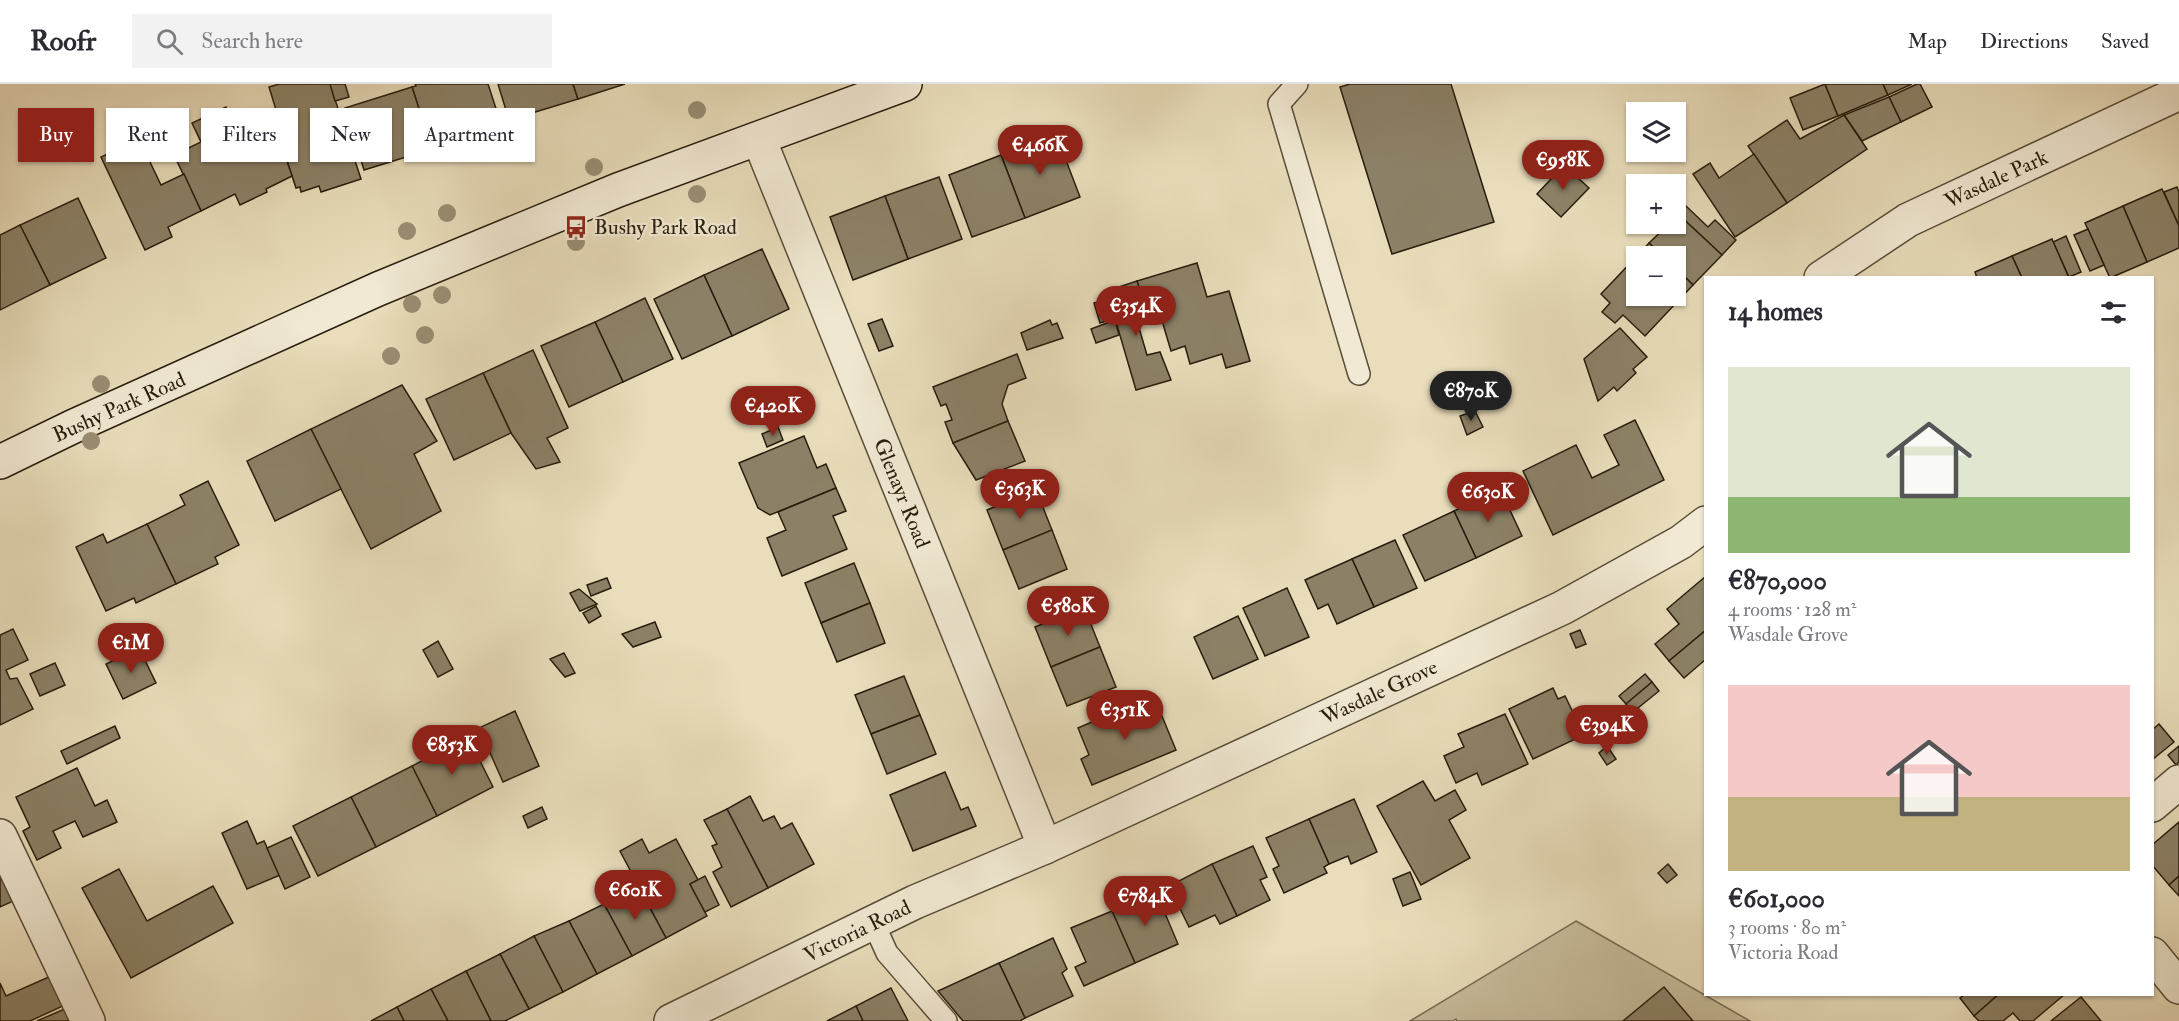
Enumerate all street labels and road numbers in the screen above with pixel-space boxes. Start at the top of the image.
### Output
street label: Wasdale Park [1939,144,2052,216]
street label: Bushy Park Road [49,366,190,449]
street label: Glenayr Road [867,434,936,553]
street label: Wasdale Grove [1316,654,1442,732]
street label: Victoria Road [799,894,916,969]

